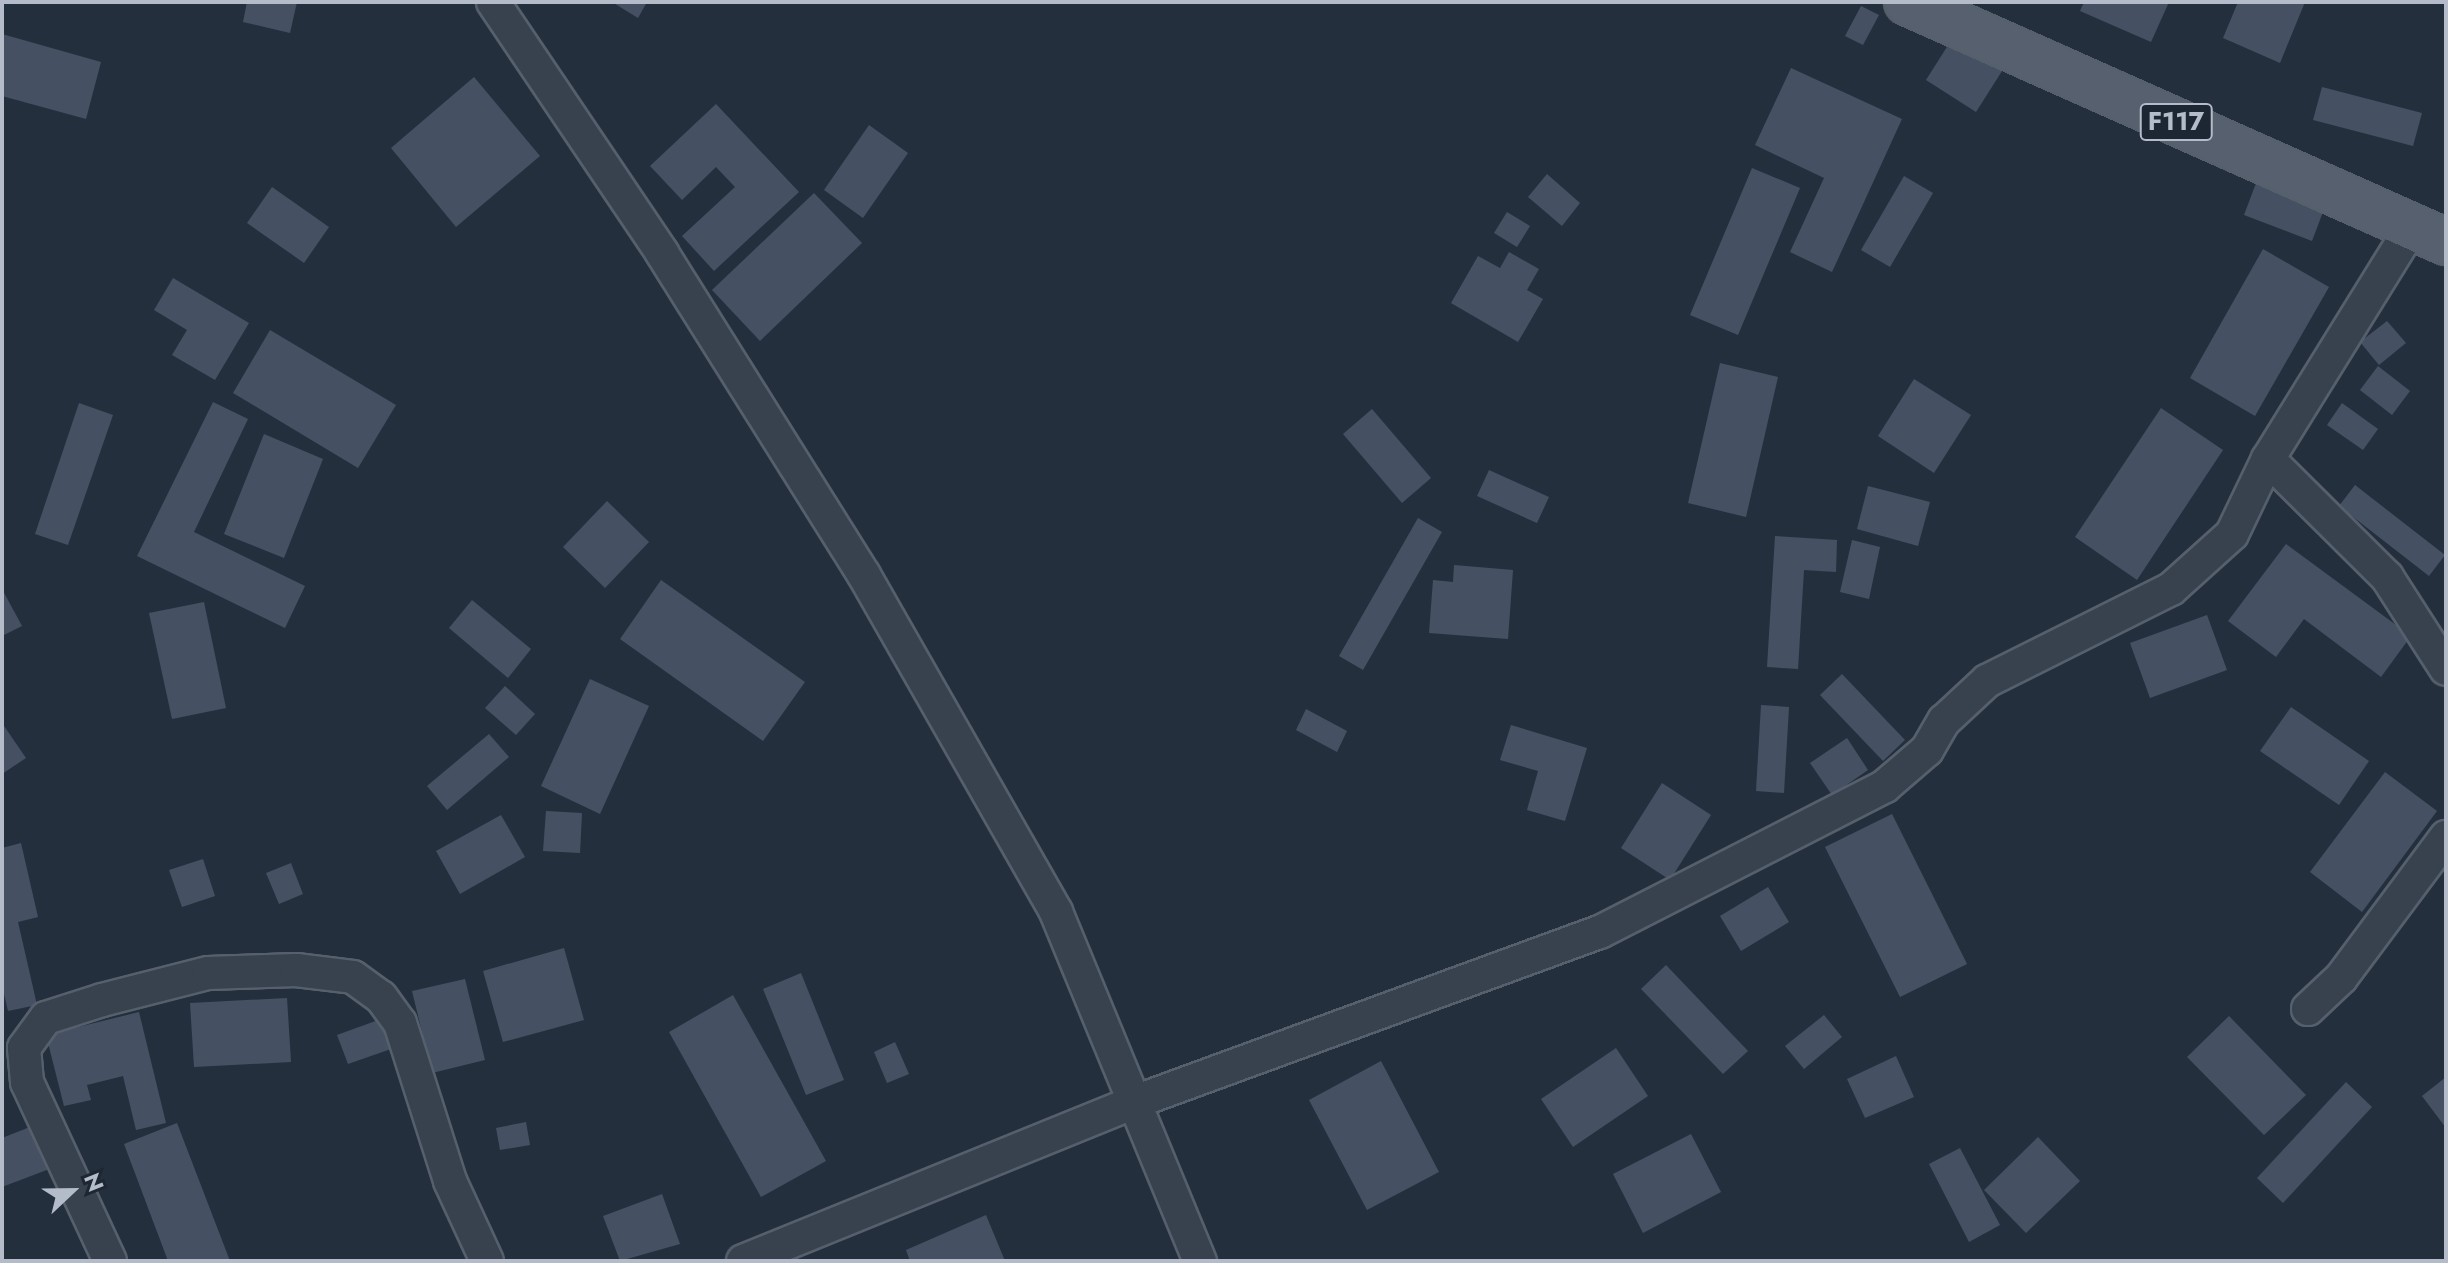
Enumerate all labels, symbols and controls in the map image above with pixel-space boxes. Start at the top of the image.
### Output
road number: F117 [2138,100,2214,144]
north arrow [32,1151,112,1231]
text: N [76,1168,112,1196]

